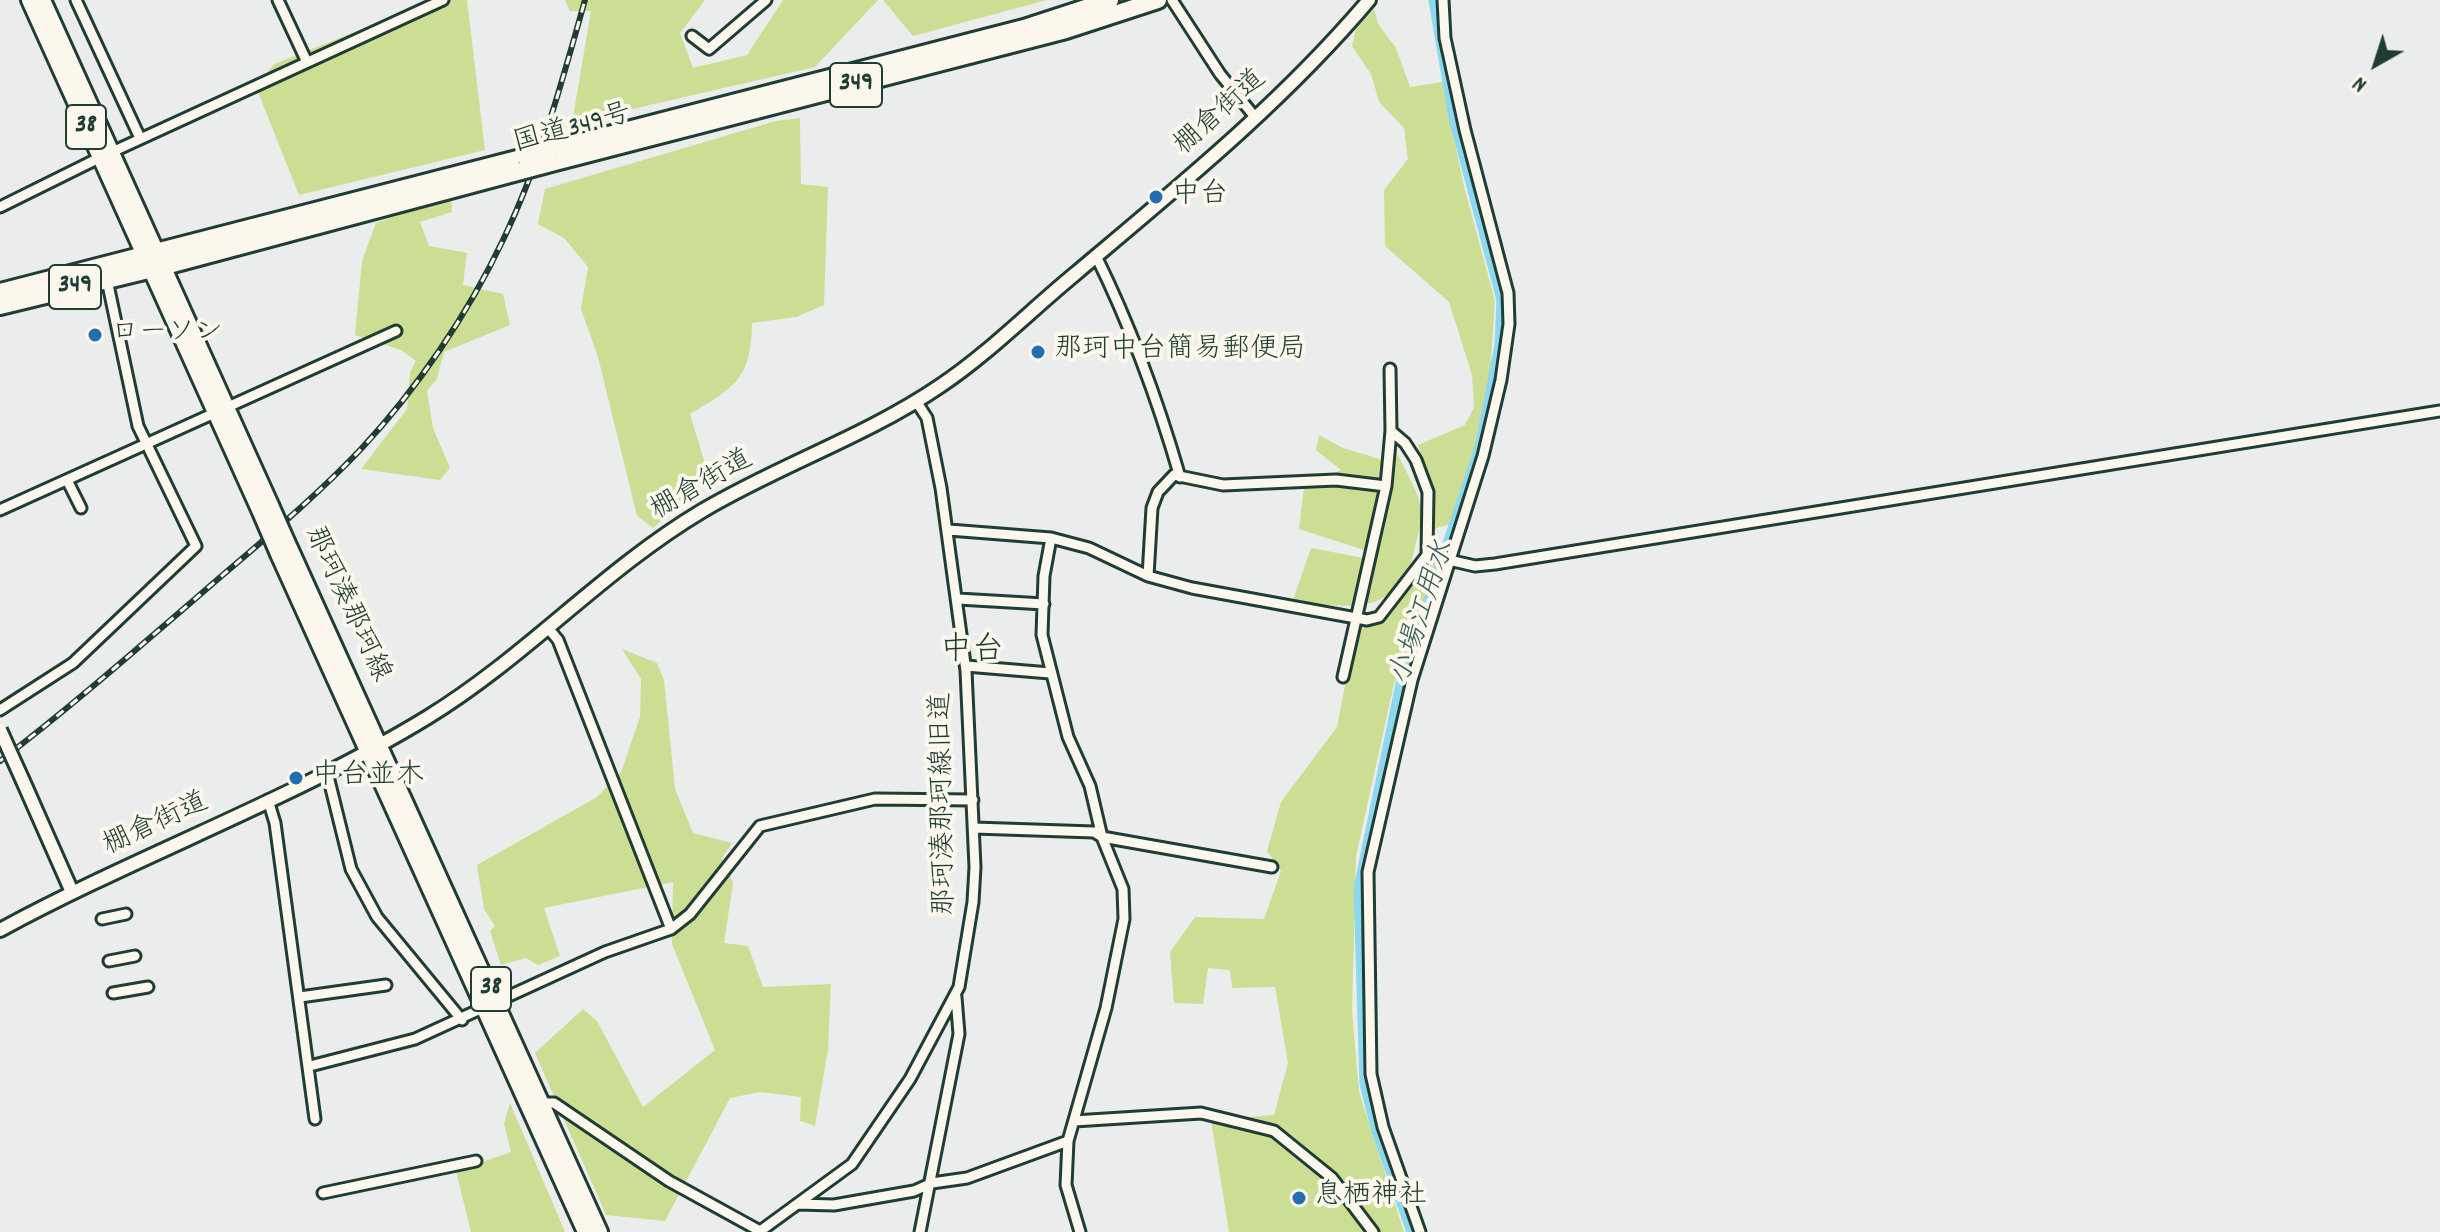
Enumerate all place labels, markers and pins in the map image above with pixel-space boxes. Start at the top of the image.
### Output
place label: 中台 [1172,180,1228,214]
marker: 中台 [1147,188,1165,206]
place label: ローソン [111,318,223,352]
marker: ローソン [86,326,104,344]
place label: 那珂中台簡易郵便局 [1054,335,1306,369]
marker: 那珂中台簡易郵便局 [1029,343,1047,361]
place label: 中台並木 [312,761,424,795]
marker: 中台並木 [287,769,305,787]
place label: 息栖神社 [1315,1181,1427,1215]
marker: 息栖神社 [1290,1189,1308,1207]

